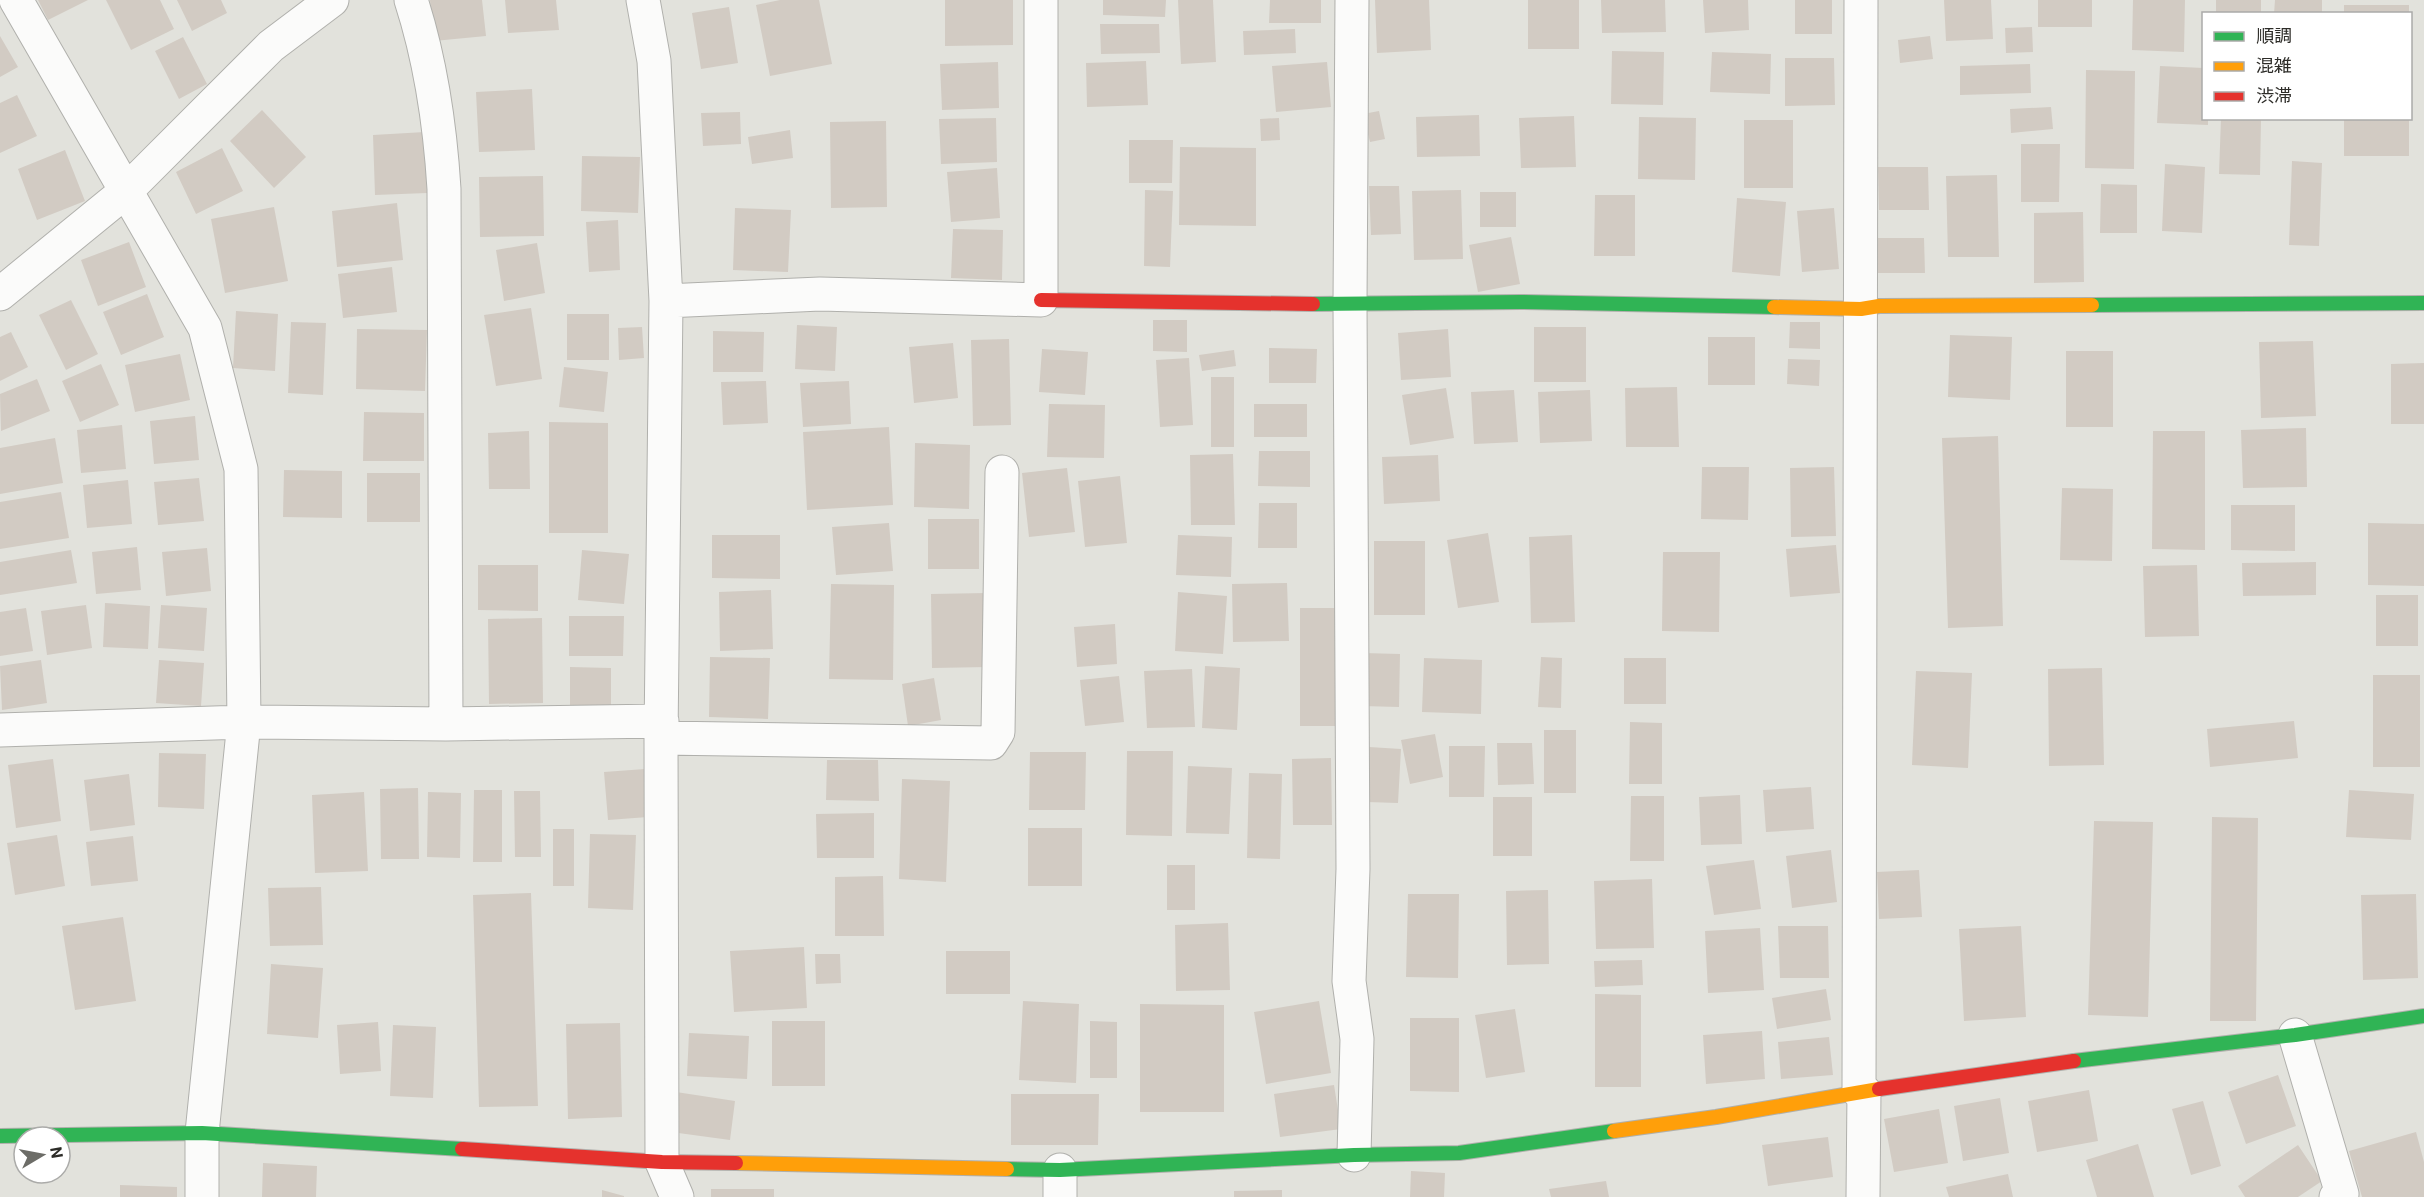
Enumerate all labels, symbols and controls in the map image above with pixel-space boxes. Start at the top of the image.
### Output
legend [2202,12,2412,120]
text: 順調 [2256,25,2292,46]
text: 混雑 [2256,55,2292,76]
text: 渋滞 [2256,85,2292,106]
north arrow [12,1125,72,1185]
text: N [46,1145,67,1160]

